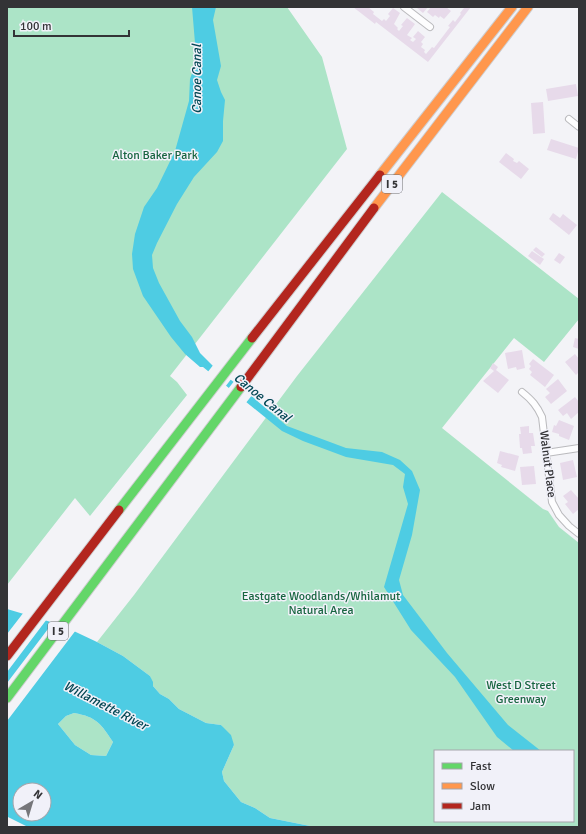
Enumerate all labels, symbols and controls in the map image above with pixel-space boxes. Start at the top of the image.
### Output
scale bar [14,12,129,38]
text: 100 m [20,19,52,34]
water label: Canoe Canal [189,43,205,114]
park label: Alton Baker Park [112,148,198,163]
road number: I 5 [382,175,402,193]
water label: Canoe Canal [230,370,295,427]
street label: Walnut Place [536,430,559,498]
park label: Eastgate Woodlands/Whilamut Natural Area [242,589,400,618]
road number: I 5 [48,622,68,640]
water label: Willamette River [61,678,152,735]
park label: West D Street Greenway [486,678,556,707]
legend [434,750,574,822]
text: Fast [470,759,491,774]
text: Slow [470,779,495,794]
north arrow [12,782,52,822]
text: N [31,787,45,802]
text: Jam [470,799,491,814]

